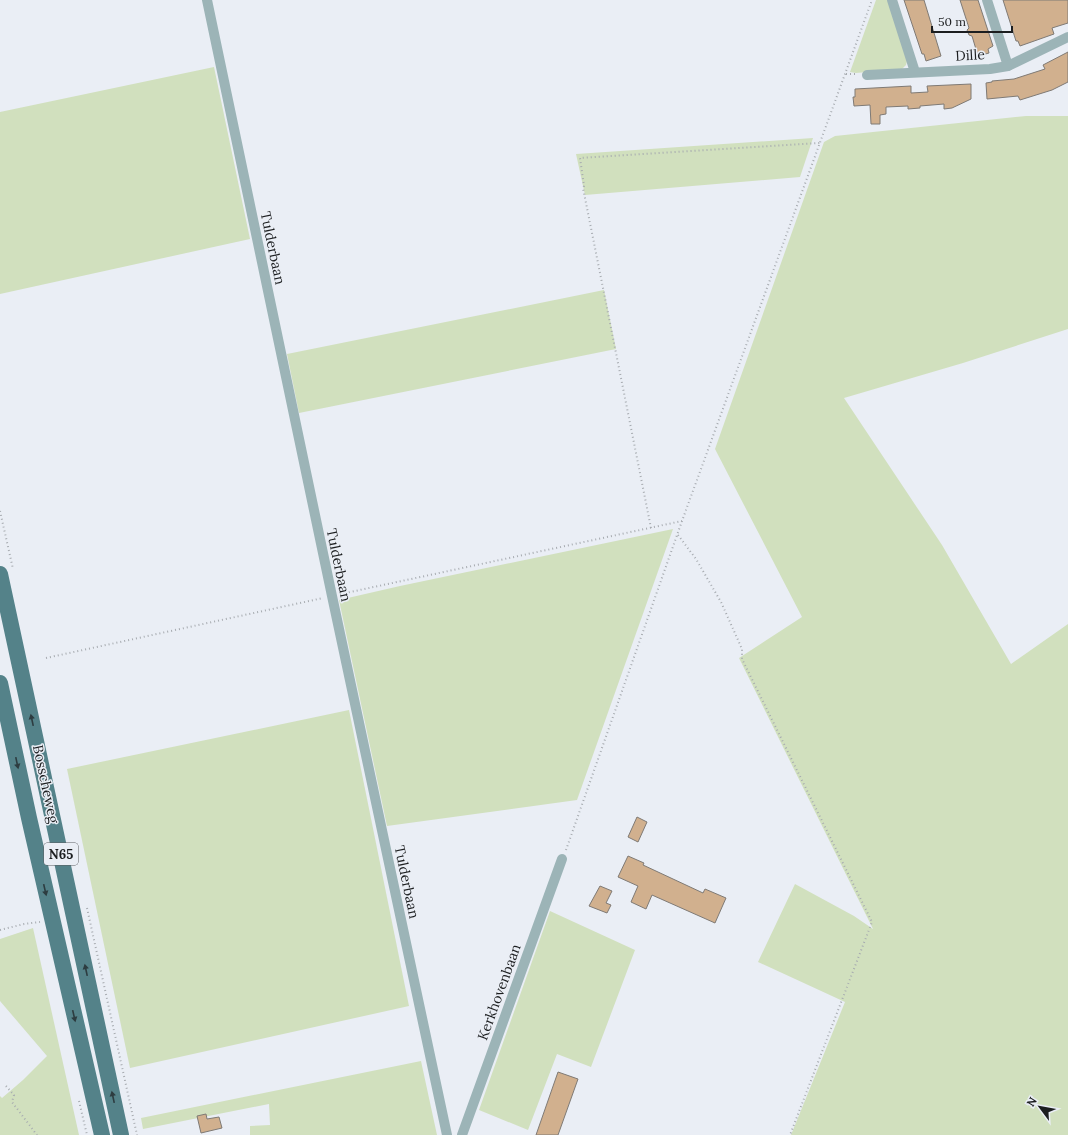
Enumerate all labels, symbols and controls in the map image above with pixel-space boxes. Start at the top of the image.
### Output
scale bar [932,8,1012,34]
text: 50 m [938,14,966,29]
street label: Dille [955,45,986,65]
street label: Tulderbaan [257,210,290,287]
street label: Tulderbaan [323,527,356,604]
one-way arrow [28,713,34,726]
street label: Bosscheweg [29,743,63,825]
one-way arrow [14,756,20,769]
road number: N65 [44,843,78,865]
street label: Tulderbaan [391,844,424,921]
one-way arrow [43,883,49,896]
street label: Kerkhovenbaan [473,941,525,1043]
one-way arrow [82,964,88,976]
one-way arrow [72,1010,78,1022]
north arrow [1020,1087,1060,1127]
one-way arrow [110,1091,116,1103]
text: N [1023,1094,1040,1109]

